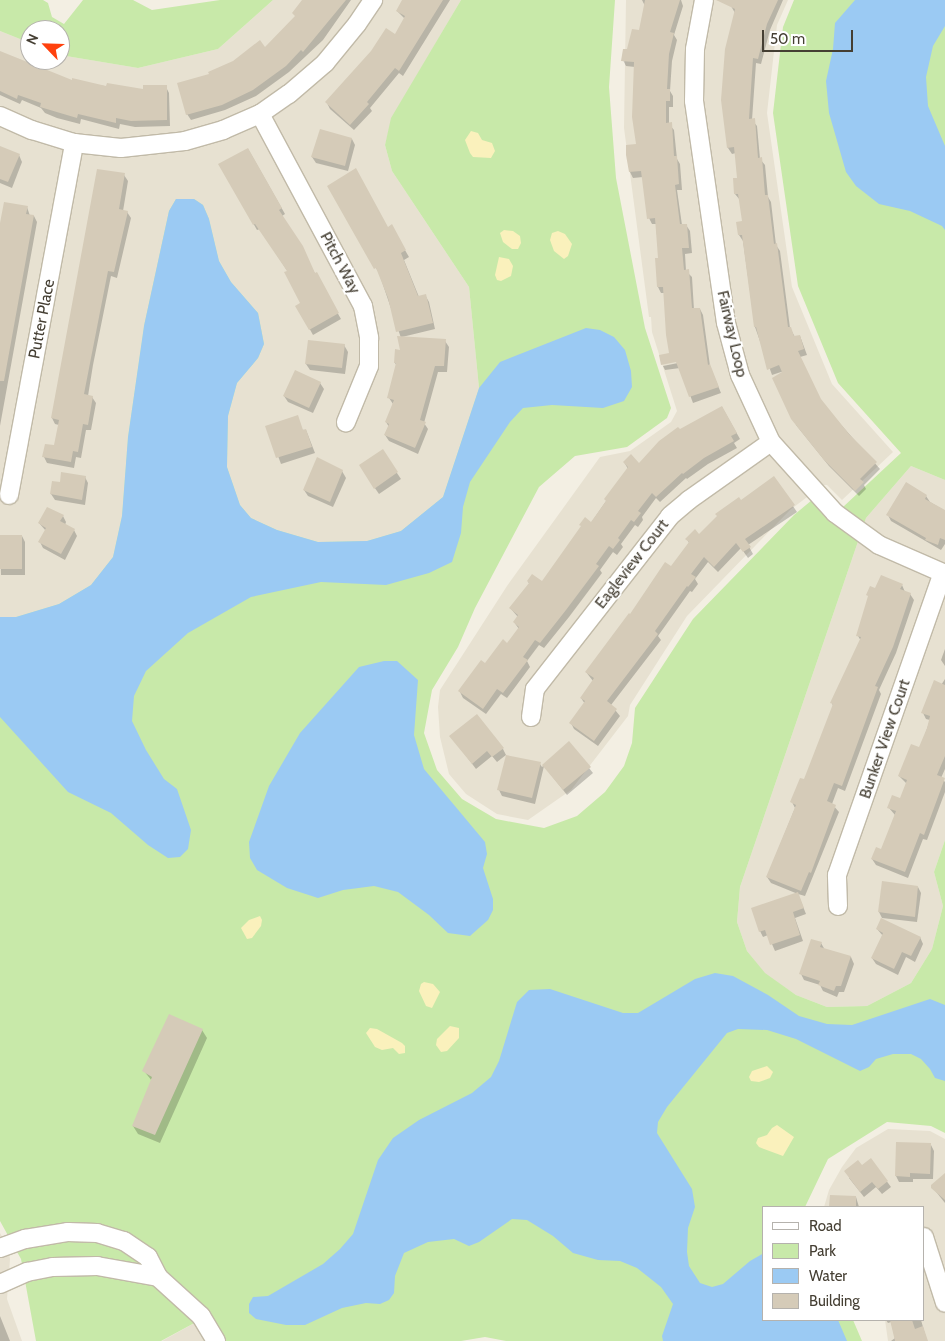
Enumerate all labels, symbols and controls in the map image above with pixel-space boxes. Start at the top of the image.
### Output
north arrow [20,20,70,70]
scale bar [765,20,856,52]
text: 50 m [770,30,805,48]
text: N [22,31,42,47]
street label: Pitch Way [316,229,364,297]
street label: Putter Place [25,277,59,361]
street label: Fairway Loop [713,289,751,379]
street label: Eagleview Court [591,515,673,613]
street label: Bunker View Court [856,677,914,801]
legend [762,1206,925,1321]
text: Road [809,1217,842,1235]
text: Park [809,1242,836,1260]
text: Water [809,1267,847,1285]
text: Building [809,1292,860,1310]

